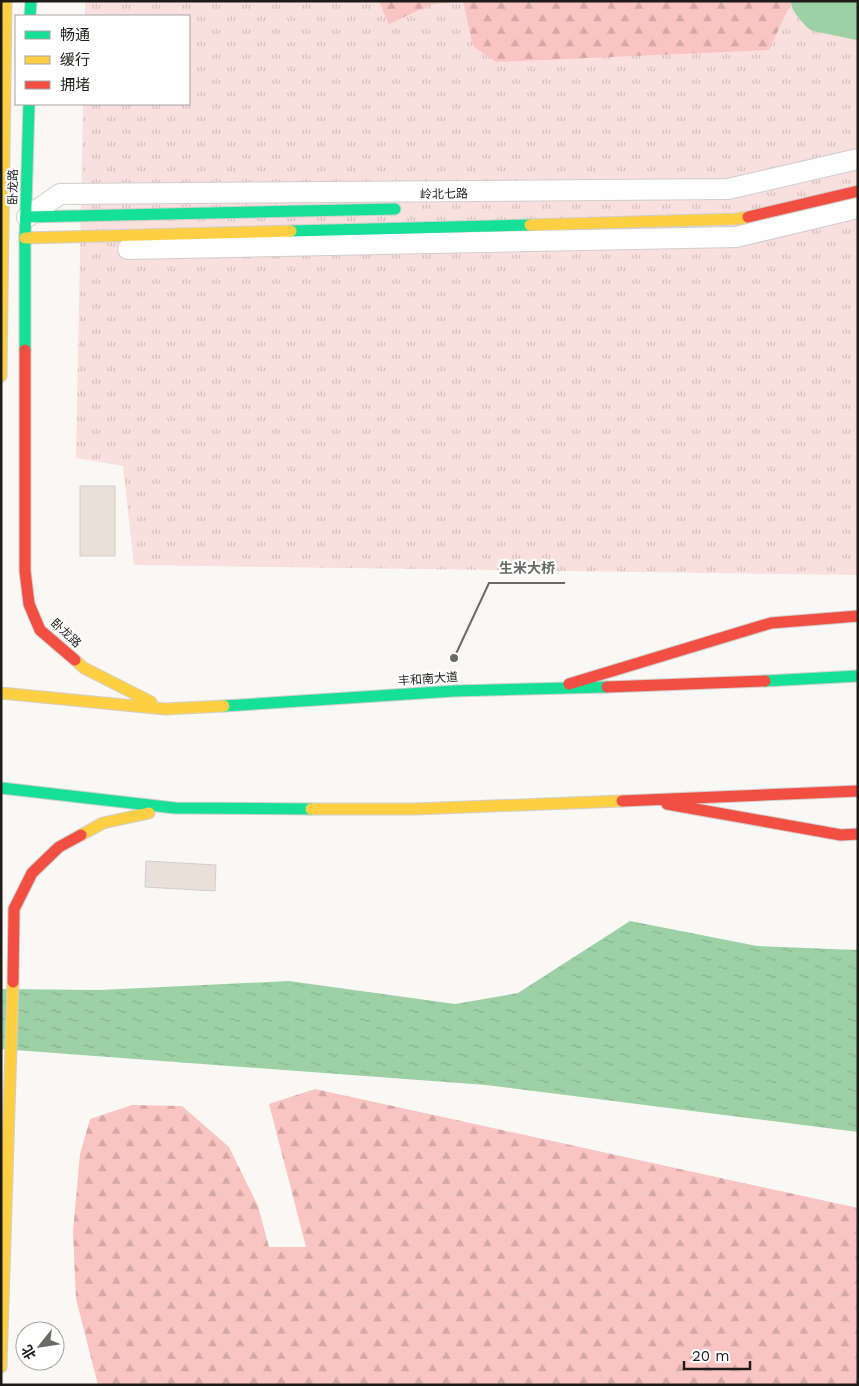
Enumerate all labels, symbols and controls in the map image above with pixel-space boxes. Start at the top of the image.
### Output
legend [15,15,190,105]
text: 畅通 [60,26,90,44]
text: 缓行 [60,51,90,69]
text: 拥堵 [60,76,90,94]
street label: 卧龙路 [6,169,20,205]
street label: 岭北七路 [420,187,468,201]
callout: 生米大桥 [489,554,565,583]
text: 生米大桥 [499,560,555,576]
street label: 卧龙路 [48,616,84,650]
street label: 丰和南大道 [398,670,458,688]
north arrow [15,1321,65,1371]
scale bar [684,1338,750,1370]
text: 北 [18,1342,39,1363]
text: 20 m [692,1347,730,1365]

